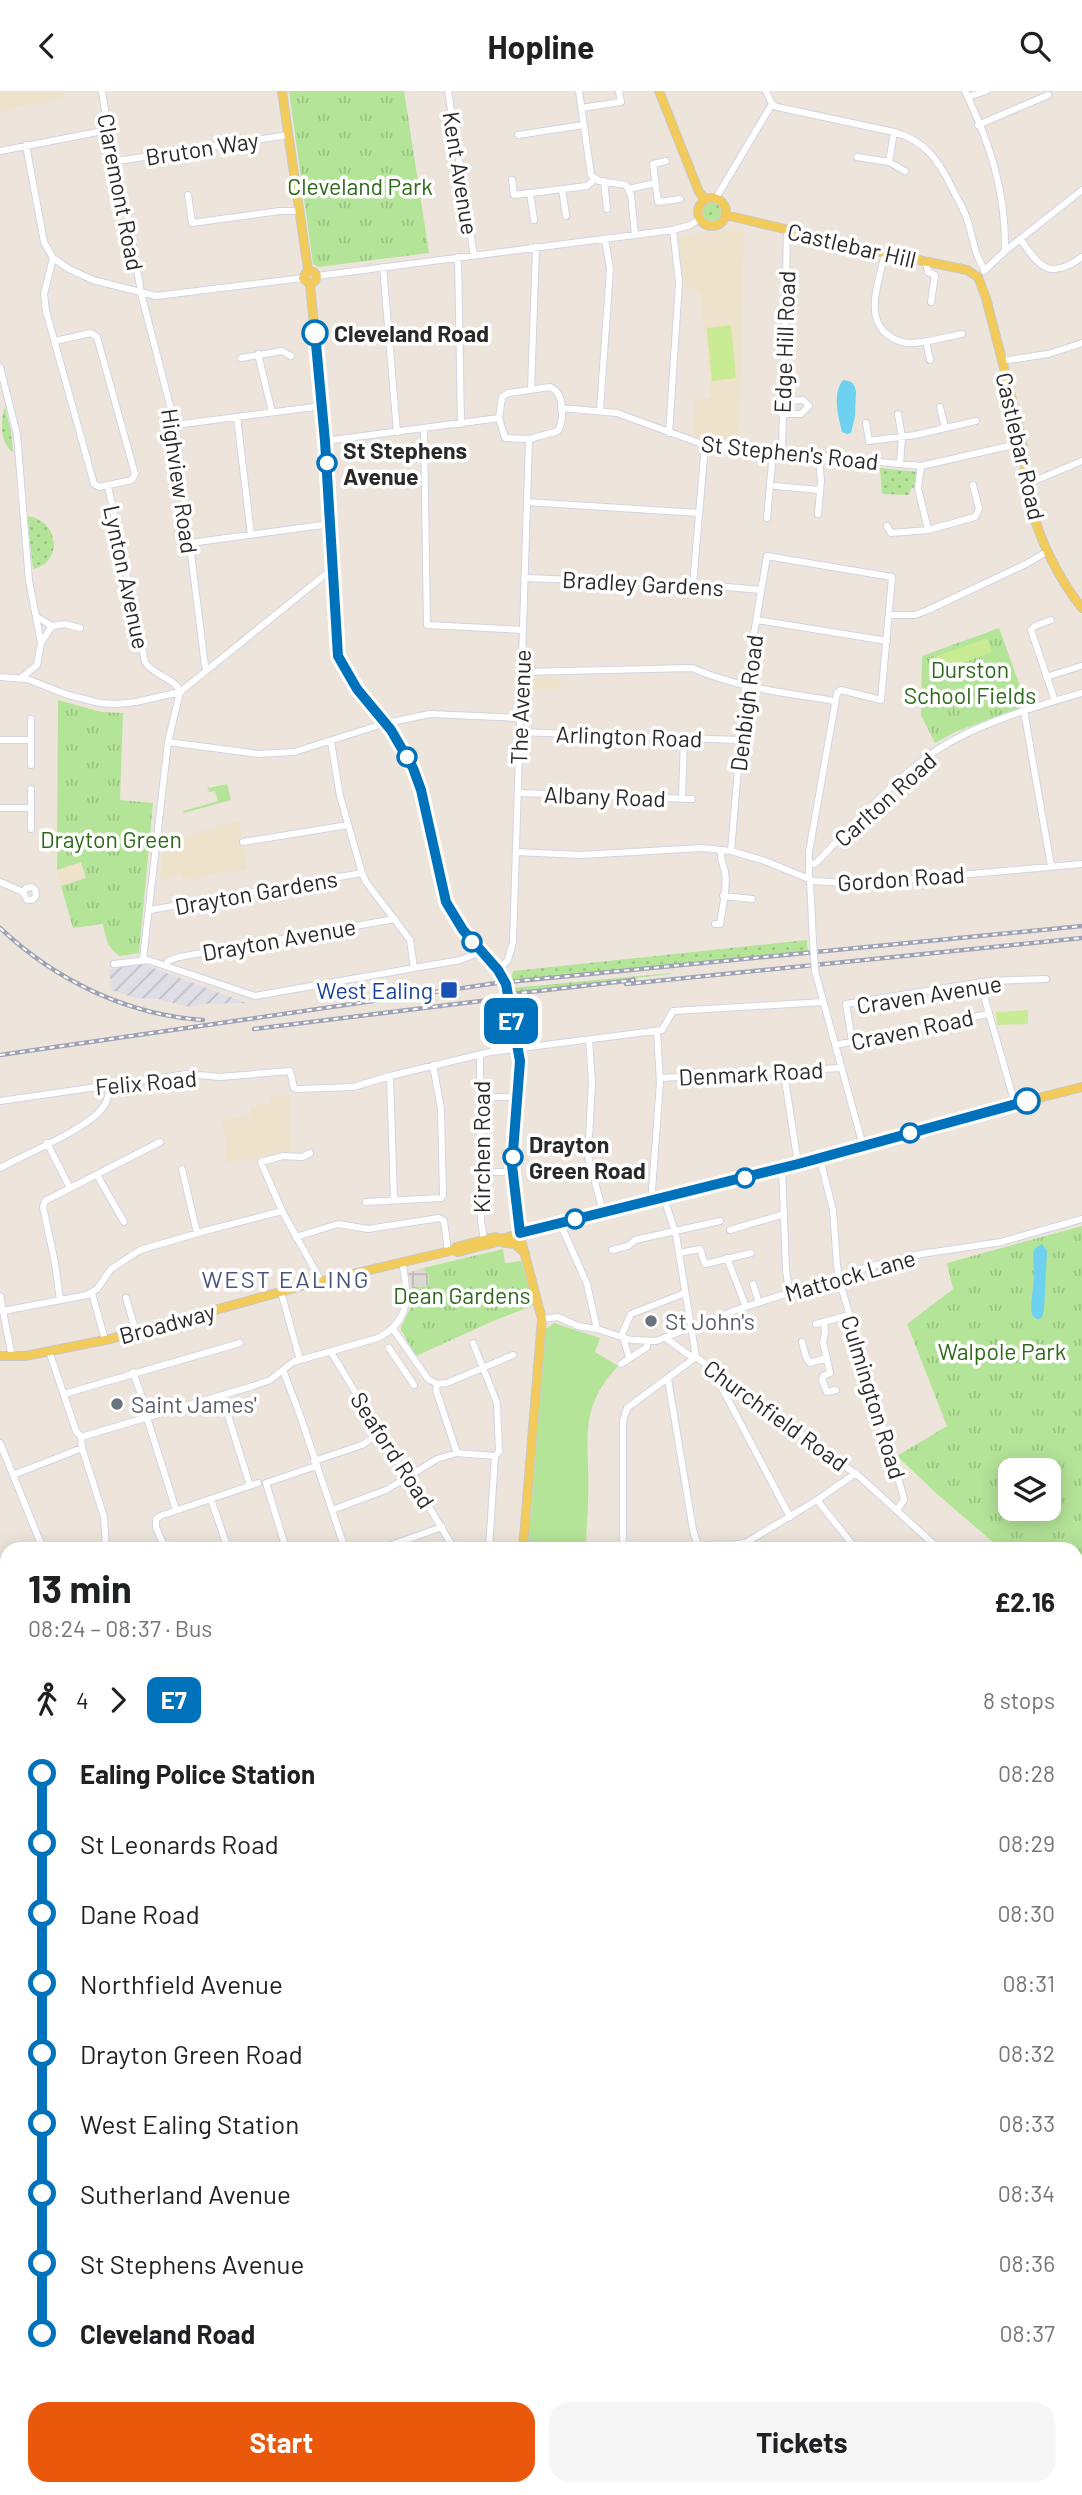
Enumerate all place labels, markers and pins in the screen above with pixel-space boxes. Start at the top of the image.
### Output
place label: Cleveland Road [334,319,489,347]
marker: Cleveland Road [302,320,328,346]
place label: St Stephens Avenue [343,436,467,490]
marker: St Stephens Avenue [317,453,337,473]
unlabelled marker [397,747,417,767]
unlabelled marker [462,932,482,952]
place label: West Ealing [316,976,433,1004]
marker: West Ealing [439,980,459,1000]
unlabelled marker [1014,1088,1040,1114]
unlabelled marker [900,1123,920,1143]
place label: Drayton Green Road [529,1130,646,1184]
marker: Drayton Green Road [503,1147,523,1167]
unlabelled marker [735,1168,755,1188]
unlabelled marker [565,1209,585,1229]
place label: St John's [665,1307,755,1335]
marker: St John's [643,1313,659,1329]
place label: Saint James' [131,1390,257,1418]
marker: Saint James' [109,1396,125,1412]

